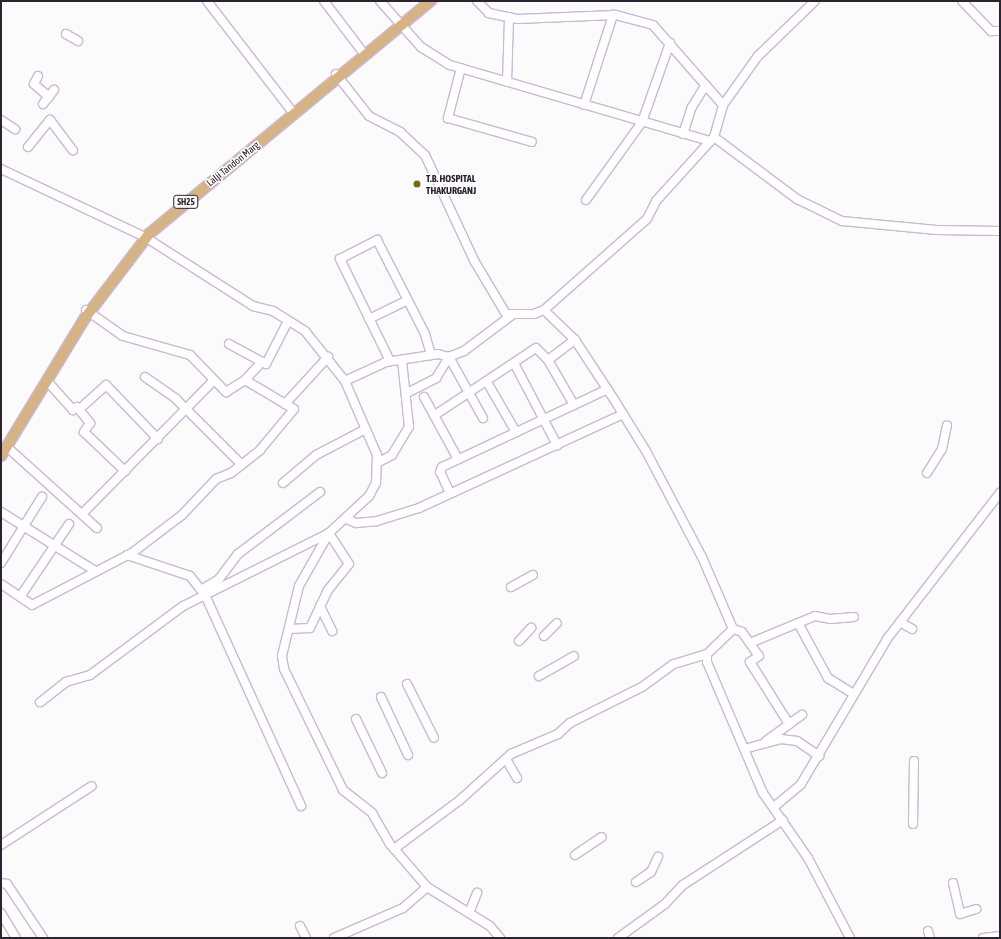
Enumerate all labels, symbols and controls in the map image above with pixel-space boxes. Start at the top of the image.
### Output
street label: Lalji Tandon Marg [204,139,262,189]
place label: T.B. HOSPITAL THAKURGANJ [426,172,476,196]
marker: T.B. HOSPITAL THAKURGANJ [411,178,423,190]
road number: SH25 [173,195,199,209]

